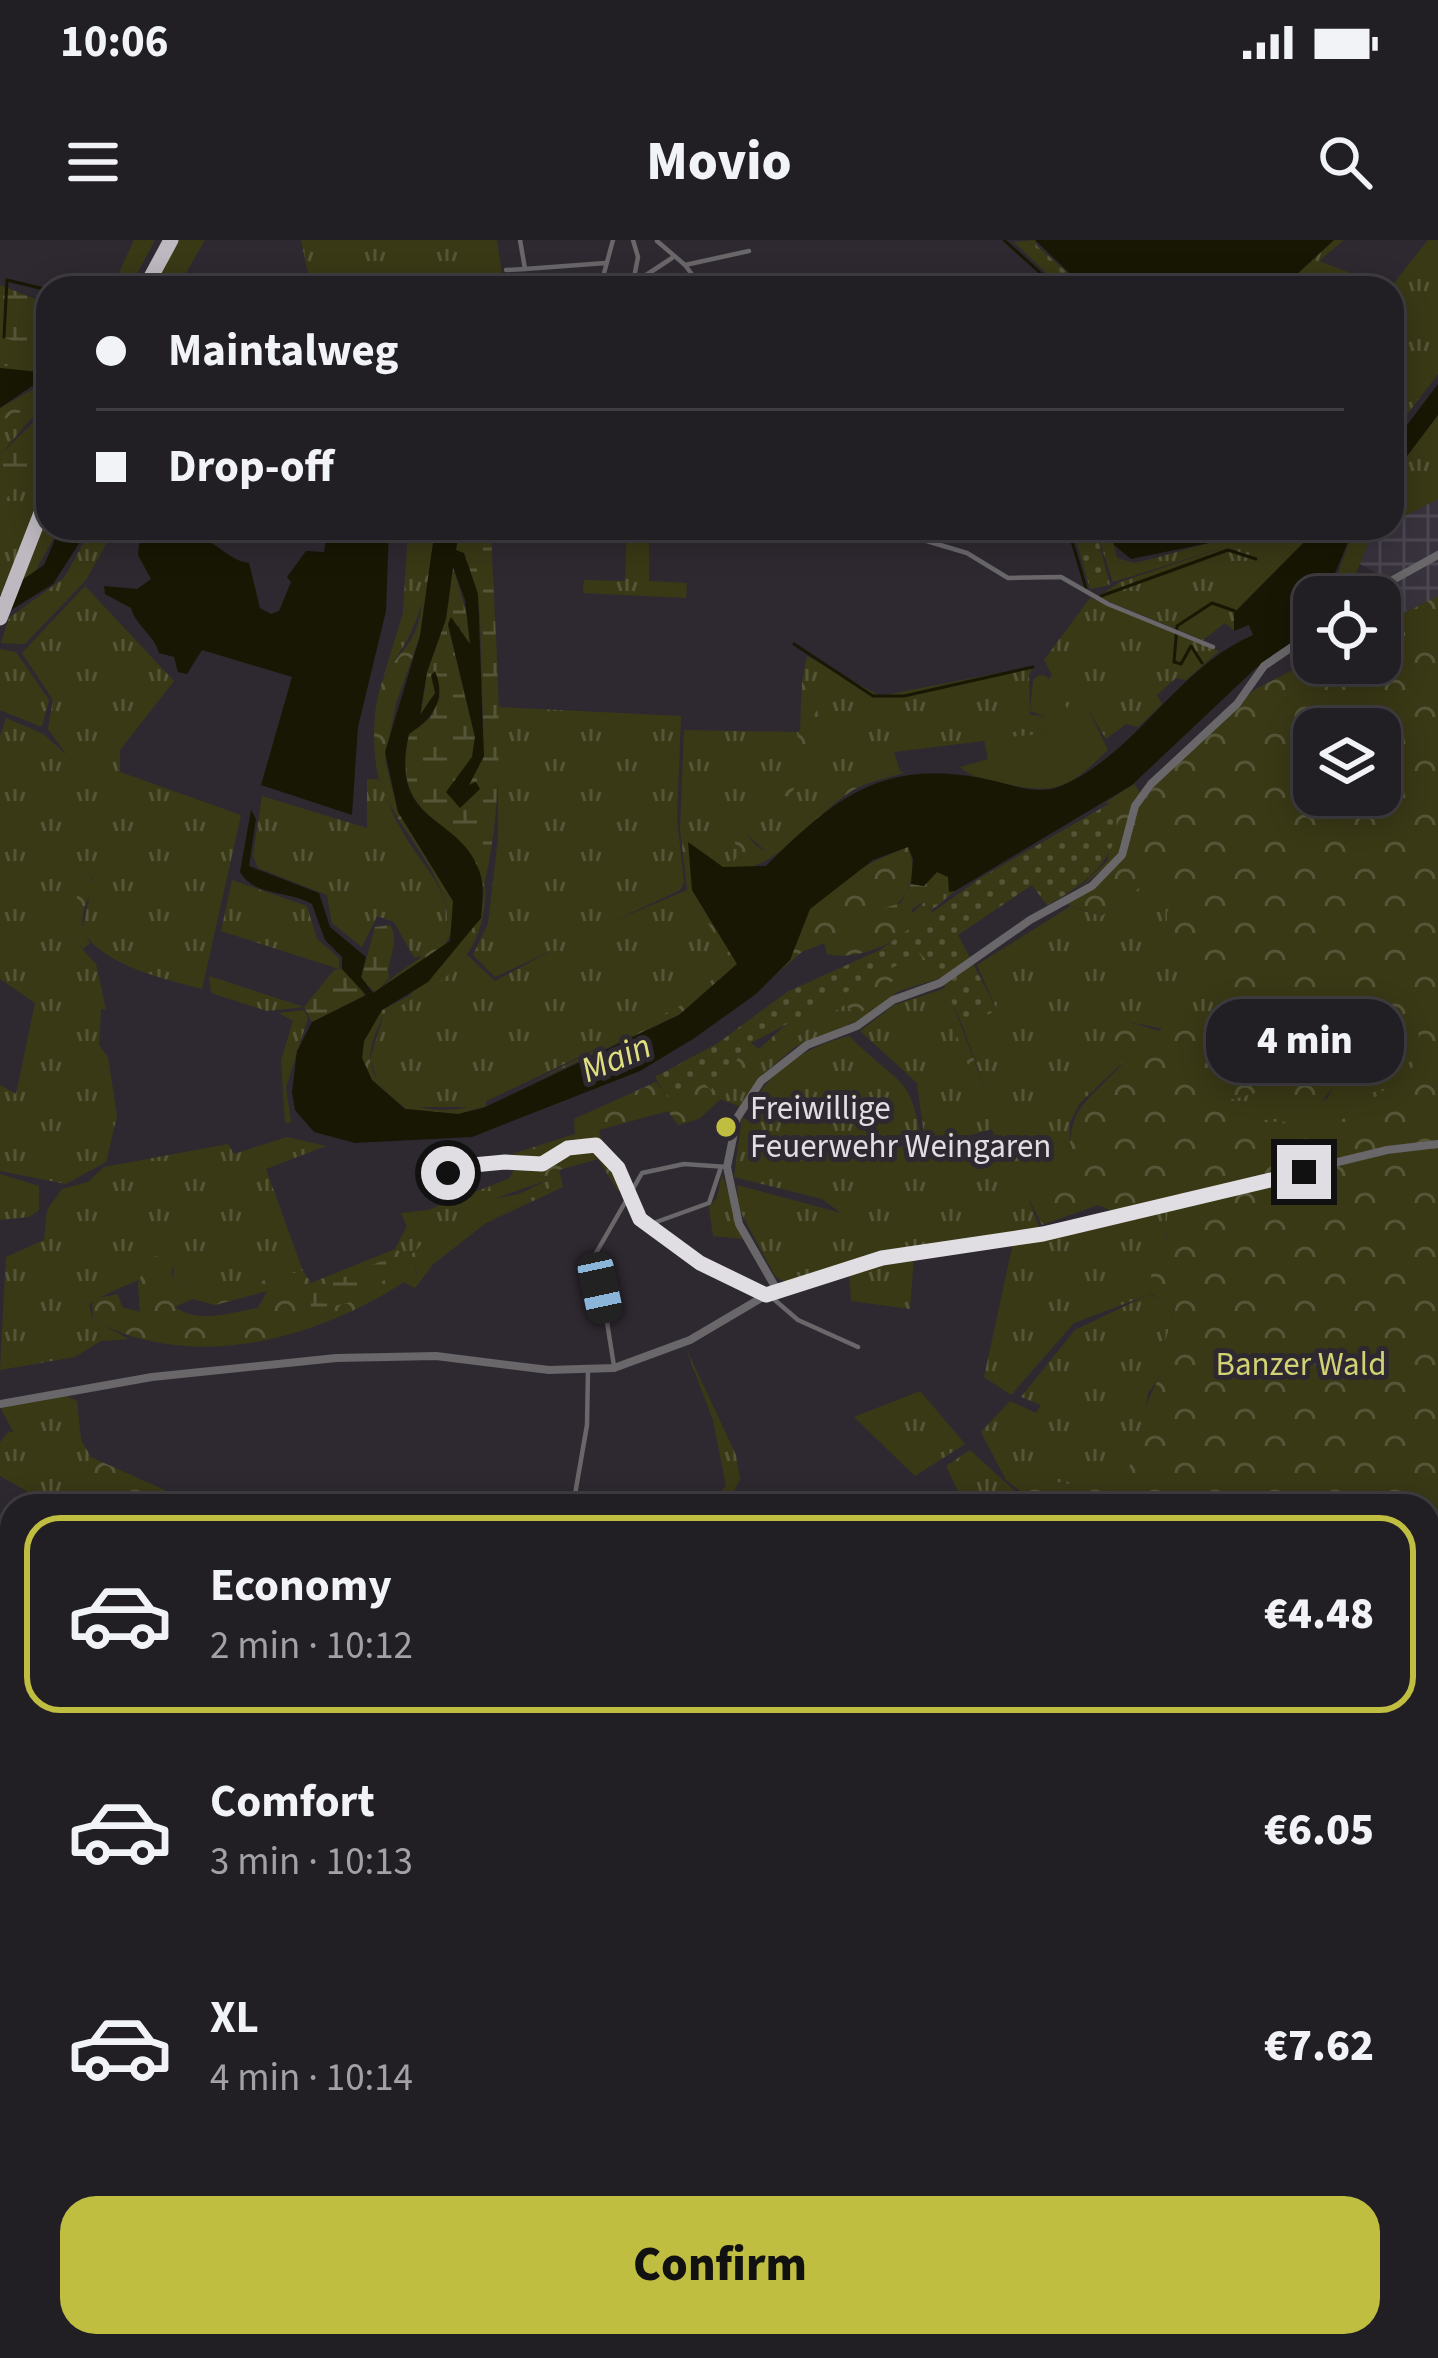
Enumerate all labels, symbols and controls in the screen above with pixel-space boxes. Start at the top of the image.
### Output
text: 10:06 [60,10,169,74]
text: Movio [646,124,792,201]
icon: menu [60,129,126,195]
icon: search [1312,129,1378,195]
text: Maintalweg [168,319,399,383]
text: Drop-off [168,435,334,499]
map controls [1293,576,1401,816]
button: locate [1293,576,1401,684]
button: layers [1293,708,1401,816]
callout: 4 min [1205,998,1403,1082]
text: 4 min [1257,1013,1353,1069]
water label: Main [573,1020,659,1096]
place label: Freiwillige Feuerwehr Weingaren [750,1085,1051,1170]
marker: Freiwillige Feuerwehr Weingaren [713,1114,739,1140]
route end [1277,1145,1331,1199]
route start [421,1146,475,1200]
car [575,1249,625,1327]
park label: Banzer Wald [1216,1341,1386,1388]
text: Economy [210,1554,392,1618]
icon: car [66,1560,174,1668]
text: €4.48 [1264,1582,1374,1646]
text: 2 min · 10:12 [210,1618,413,1674]
text: Comfort [210,1770,375,1834]
icon: car [66,1776,174,1884]
text: €6.05 [1264,1798,1374,1862]
text: 3 min · 10:13 [210,1834,413,1890]
text: XL [210,1986,259,2050]
icon: car [66,1992,174,2100]
text: €7.62 [1264,2014,1374,2078]
text: 4 min · 10:14 [210,2050,413,2106]
button: Confirm [60,2196,1380,2334]

